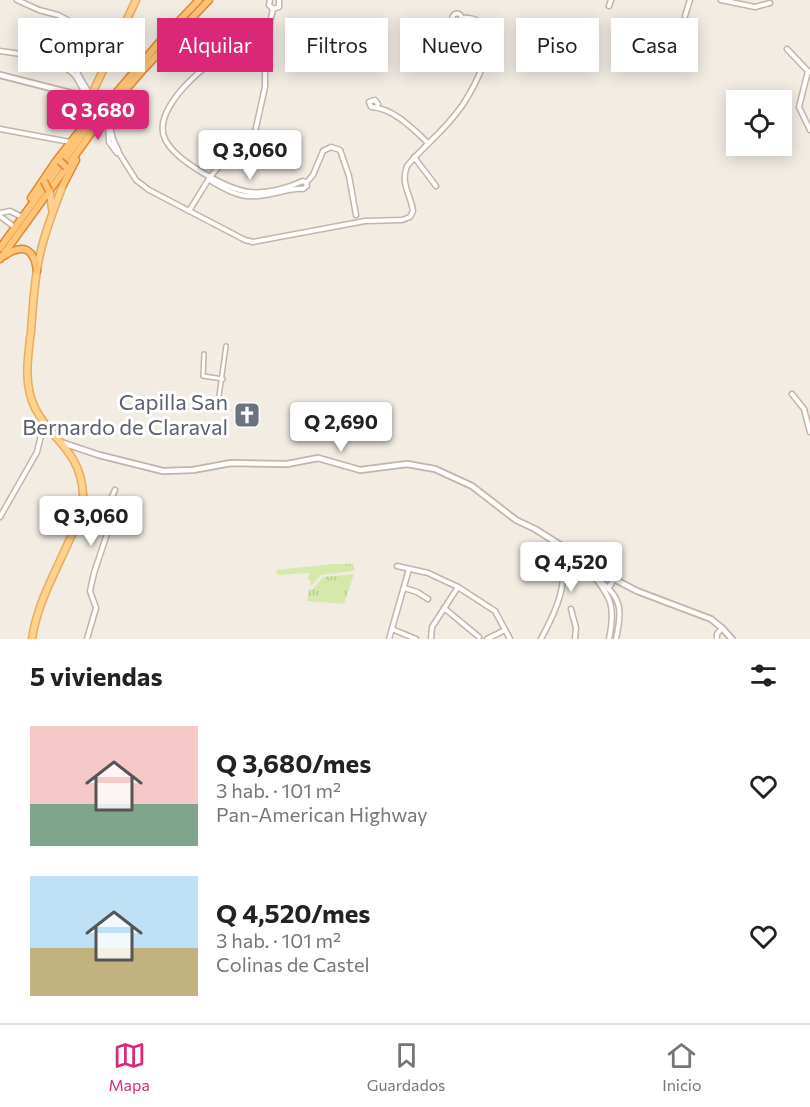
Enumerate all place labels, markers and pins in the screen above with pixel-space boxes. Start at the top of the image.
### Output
pin: Q 3,680 [43,90,153,141]
pin: Q 3,060 [195,130,305,181]
place label: Capilla San Bernardo de Claraval [22,388,228,440]
church icon: Capilla San Bernardo de Claraval [232,400,262,430]
pin: Q 2,690 [286,402,396,453]
pin: Q 3,060 [36,496,146,547]
pin: Q 4,520 [516,542,626,593]

